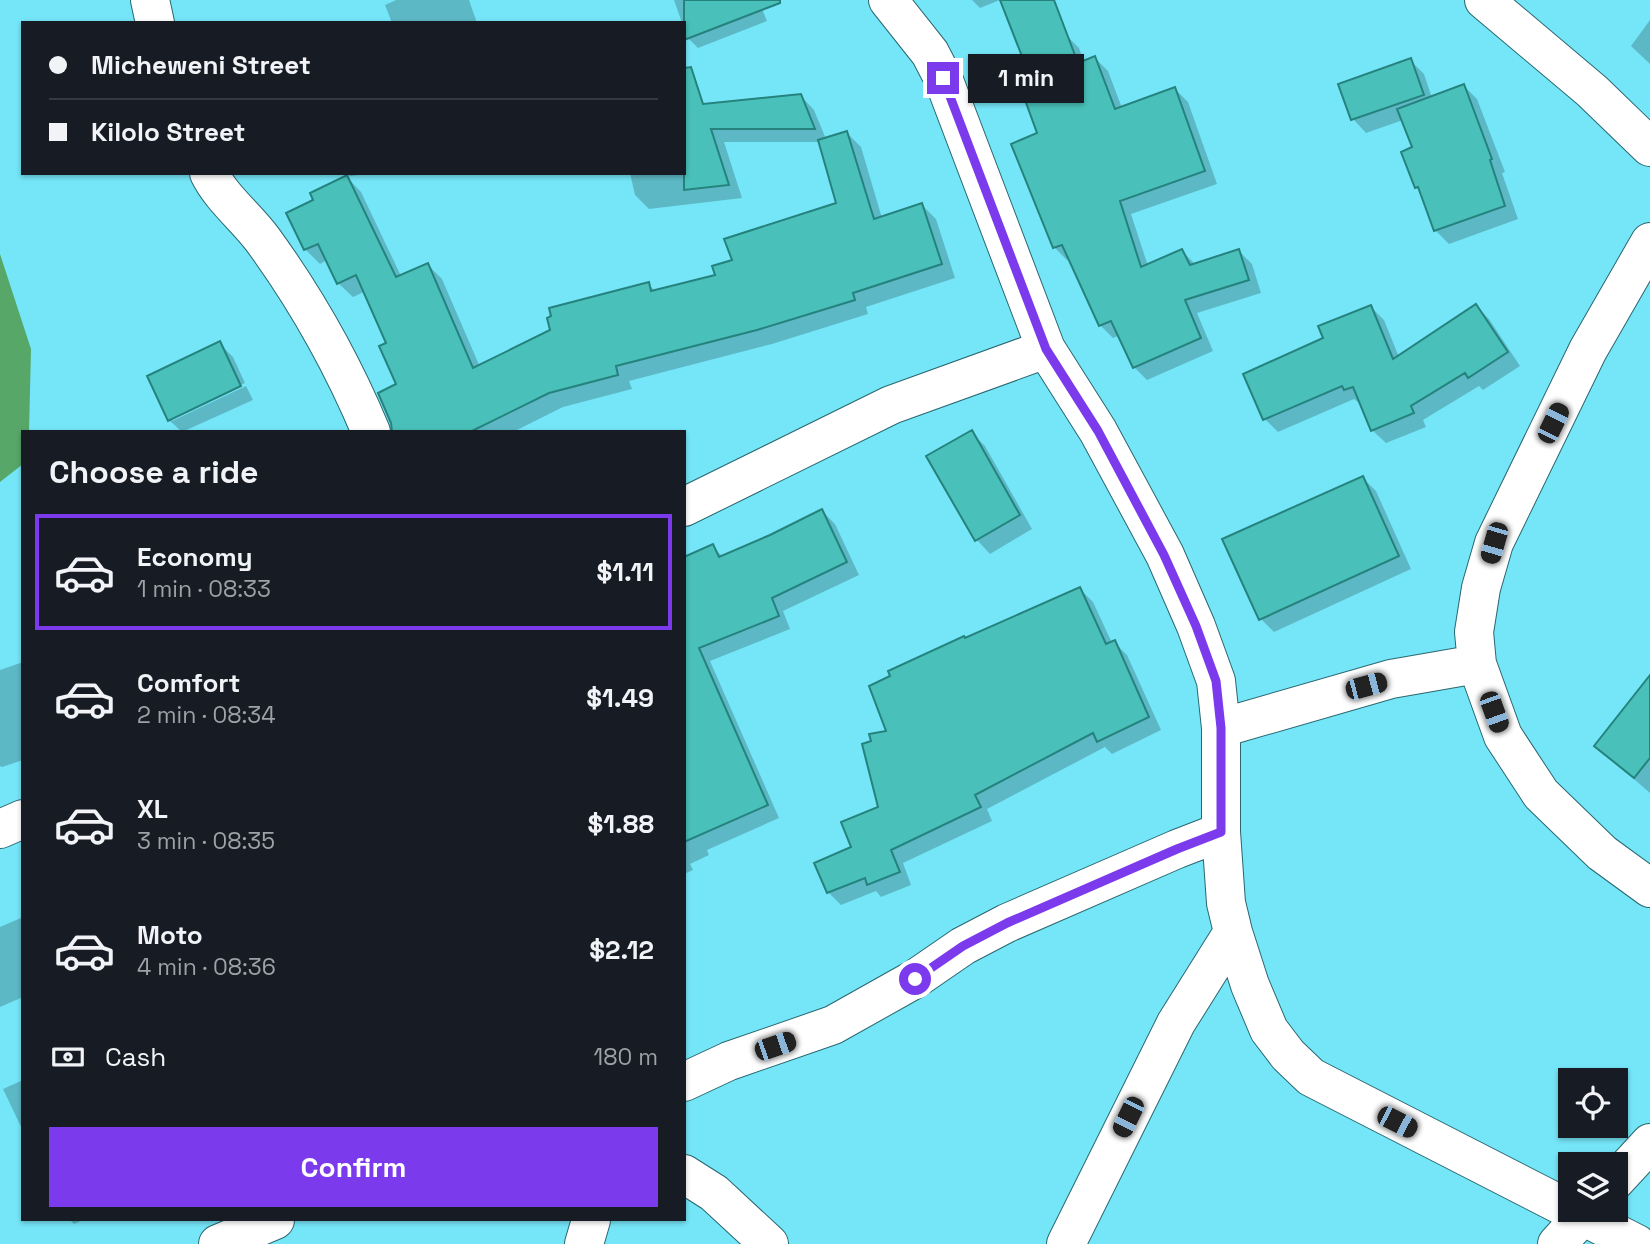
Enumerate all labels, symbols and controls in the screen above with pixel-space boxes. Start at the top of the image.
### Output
text: Micheweni Street [91,48,311,82]
callout: 1 min [968,54,1083,102]
route end [927,62,959,94]
text: 1 min [998,63,1054,93]
text: Kilolo Street [91,115,245,149]
car [1535,400,1572,446]
text: Choose a ride [49,452,259,492]
car [1479,520,1510,566]
text: Economy [137,540,253,574]
icon: car [53,541,116,604]
text: $1.11 [597,555,654,589]
text: 1 min · 08:33 [137,574,271,604]
text: Comfort [137,666,240,700]
icon: car [53,667,116,730]
car [1343,670,1390,702]
text: $1.49 [586,681,654,715]
car [1477,689,1512,735]
text: 2 min · 08:34 [137,700,276,730]
text: XL [137,792,168,826]
icon: car [53,793,116,856]
text: $1.88 [588,807,654,841]
text: 3 min · 08:35 [137,826,275,856]
text: Moto [137,918,203,952]
icon: car [53,919,116,982]
text: $2.12 [589,933,654,967]
text: 4 min · 08:36 [137,952,276,982]
route start [899,963,931,995]
car [752,1029,799,1063]
icon: cash [49,1038,87,1076]
text: Cash [105,1040,166,1074]
text: 180 m [594,1042,658,1072]
map controls [1558,1068,1628,1222]
button: locate [1558,1068,1628,1138]
car [1110,1094,1147,1140]
car [1374,1103,1421,1141]
button: Confirm [49,1127,658,1207]
button: layers [1558,1152,1628,1222]

